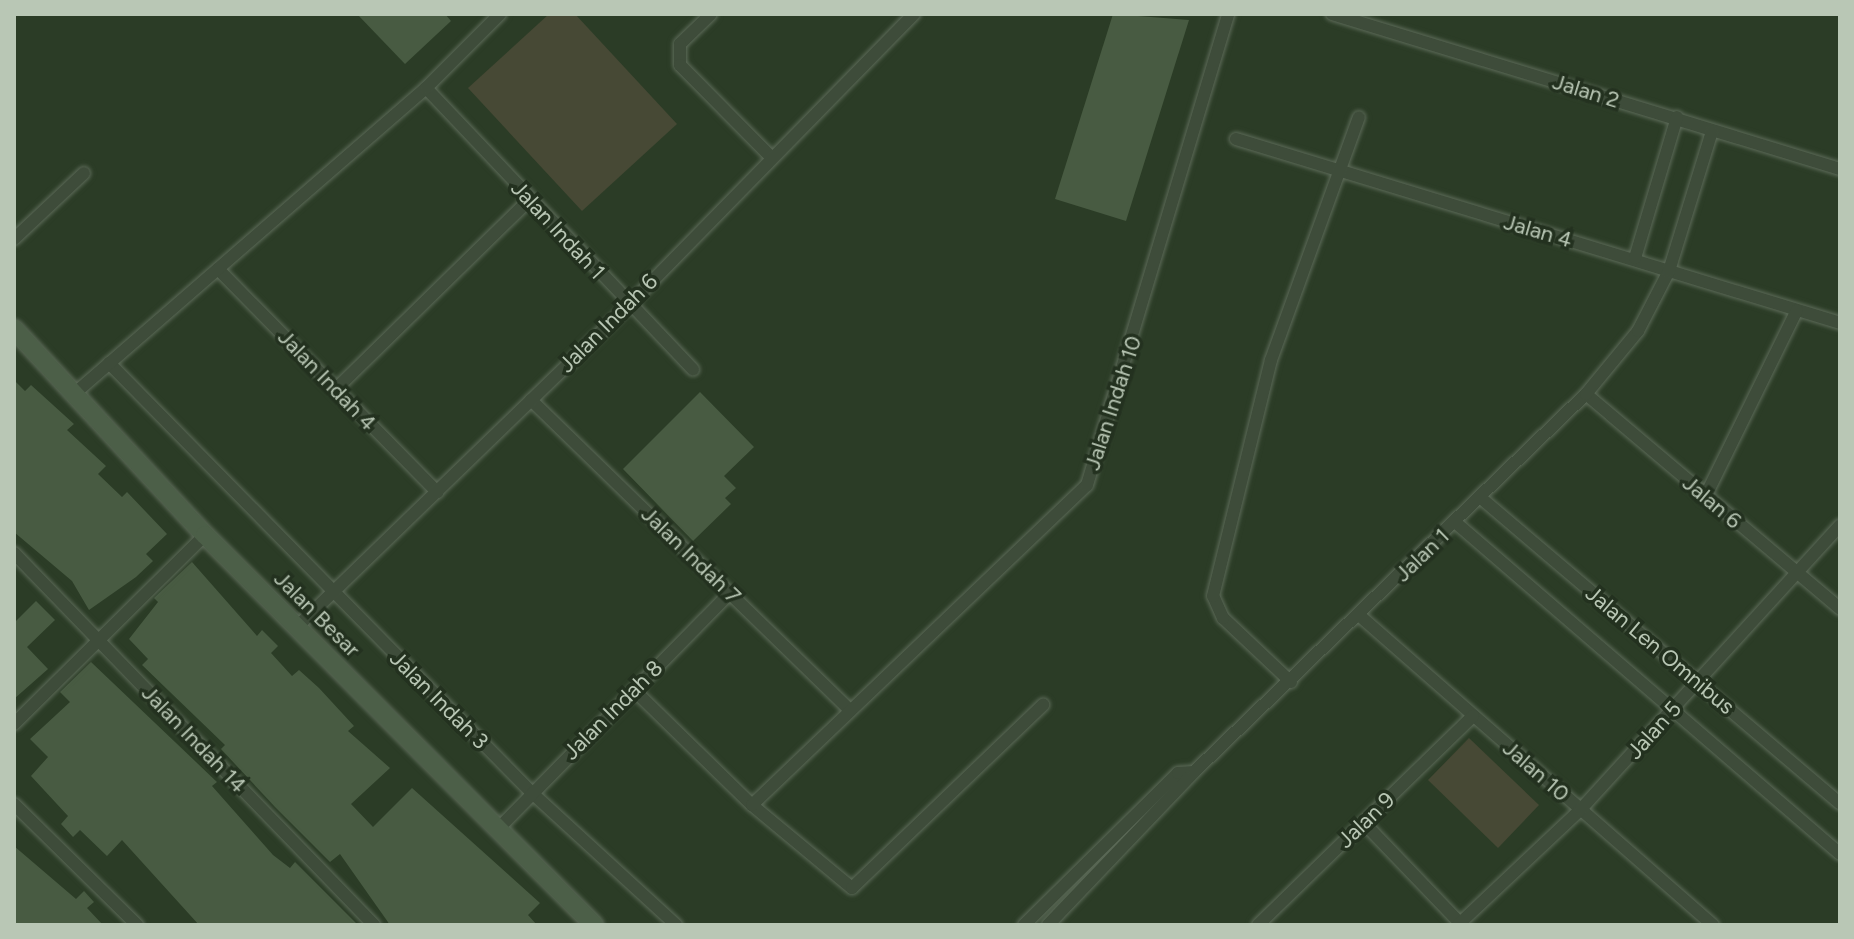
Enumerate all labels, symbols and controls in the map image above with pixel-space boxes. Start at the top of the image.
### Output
street label: Jalan 2 [1549,68,1623,114]
street label: Jalan Indah 1 [506,175,610,285]
street label: Jalan 4 [1501,209,1575,253]
street label: Jalan Indah 6 [553,268,663,378]
street label: Jalan Indah 4 [272,324,382,436]
street label: Jalan Indah 10 [1079,333,1147,473]
street label: Jalan 6 [1677,470,1747,534]
street label: Jalan Indah 7 [636,501,746,609]
street label: Jalan 1 [1389,523,1455,587]
street label: Jalan Besar [269,566,365,662]
street label: Jalan Len Omnibus [1580,580,1740,720]
street label: Jalan Indah 3 [384,645,494,755]
street label: Jalan Indah 8 [558,655,668,765]
street label: Jalan Indah 14 [136,680,252,798]
street label: Jalan 5 [1621,696,1687,764]
street label: Jalan 10 [1497,735,1575,807]
street label: Jalan 9 [1332,787,1400,853]

